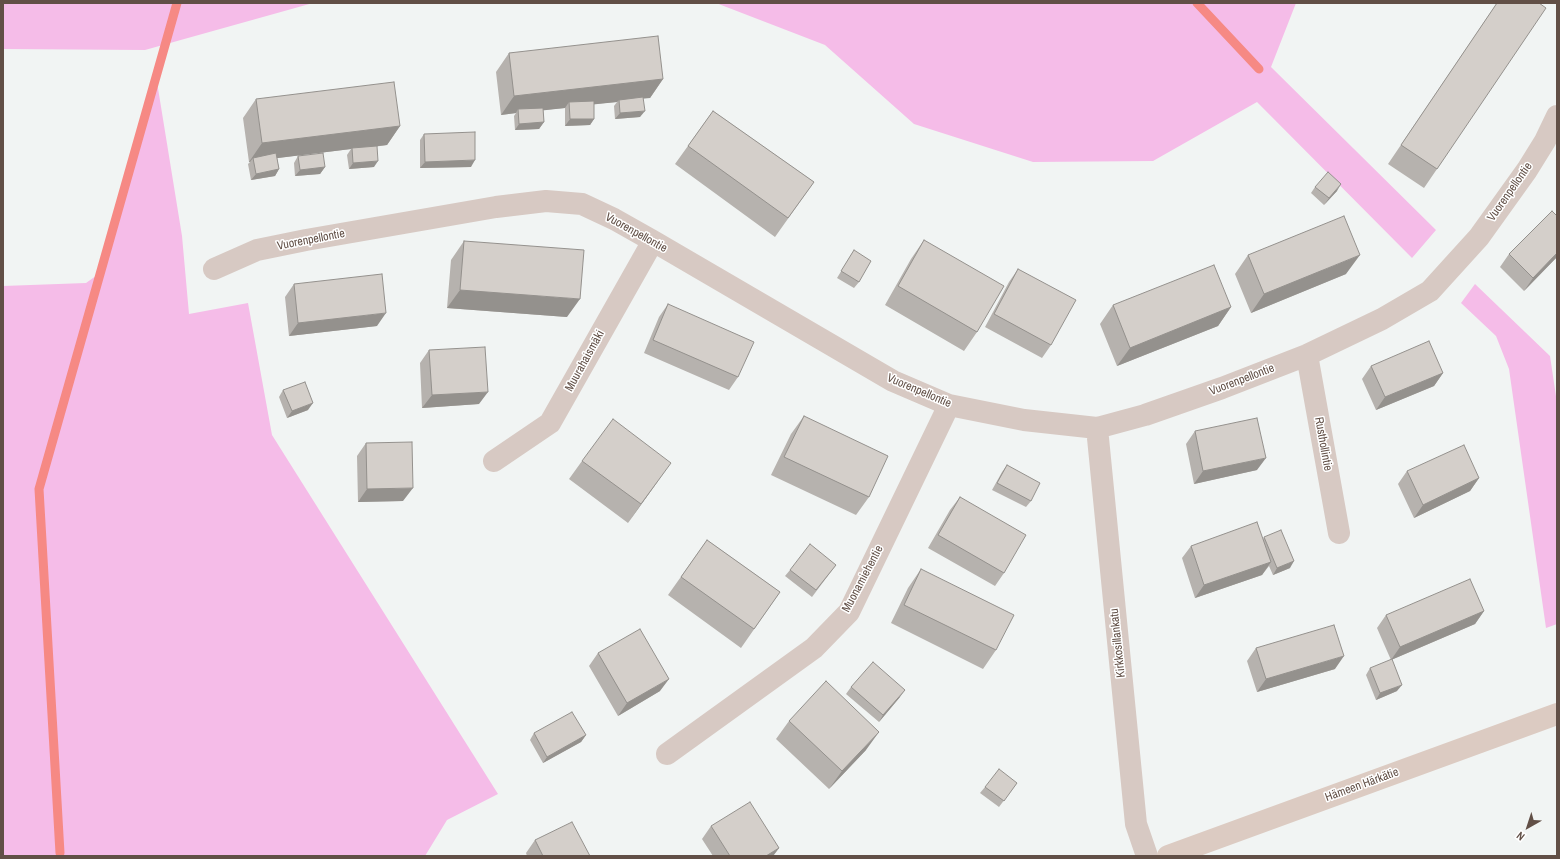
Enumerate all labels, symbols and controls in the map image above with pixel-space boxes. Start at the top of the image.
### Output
street label: Vuorenpellontie [1484,160,1536,224]
street label: Vuorenpellontie [603,210,669,256]
street label: Vuorenpellontie [276,226,346,254]
street label: Muurahaismäki [562,328,608,394]
street label: Vuorenpellontie [1207,361,1277,399]
street label: Vuorenpellontie [885,371,953,411]
street label: Rusthollintie [1311,416,1335,472]
street label: Muonamiehentie [839,543,887,615]
street label: Kirkkosillankatu [1107,608,1129,678]
street label: Hämeen Härkätie [1323,765,1401,805]
north arrow [1508,807,1548,847]
text: N [1514,829,1527,844]

